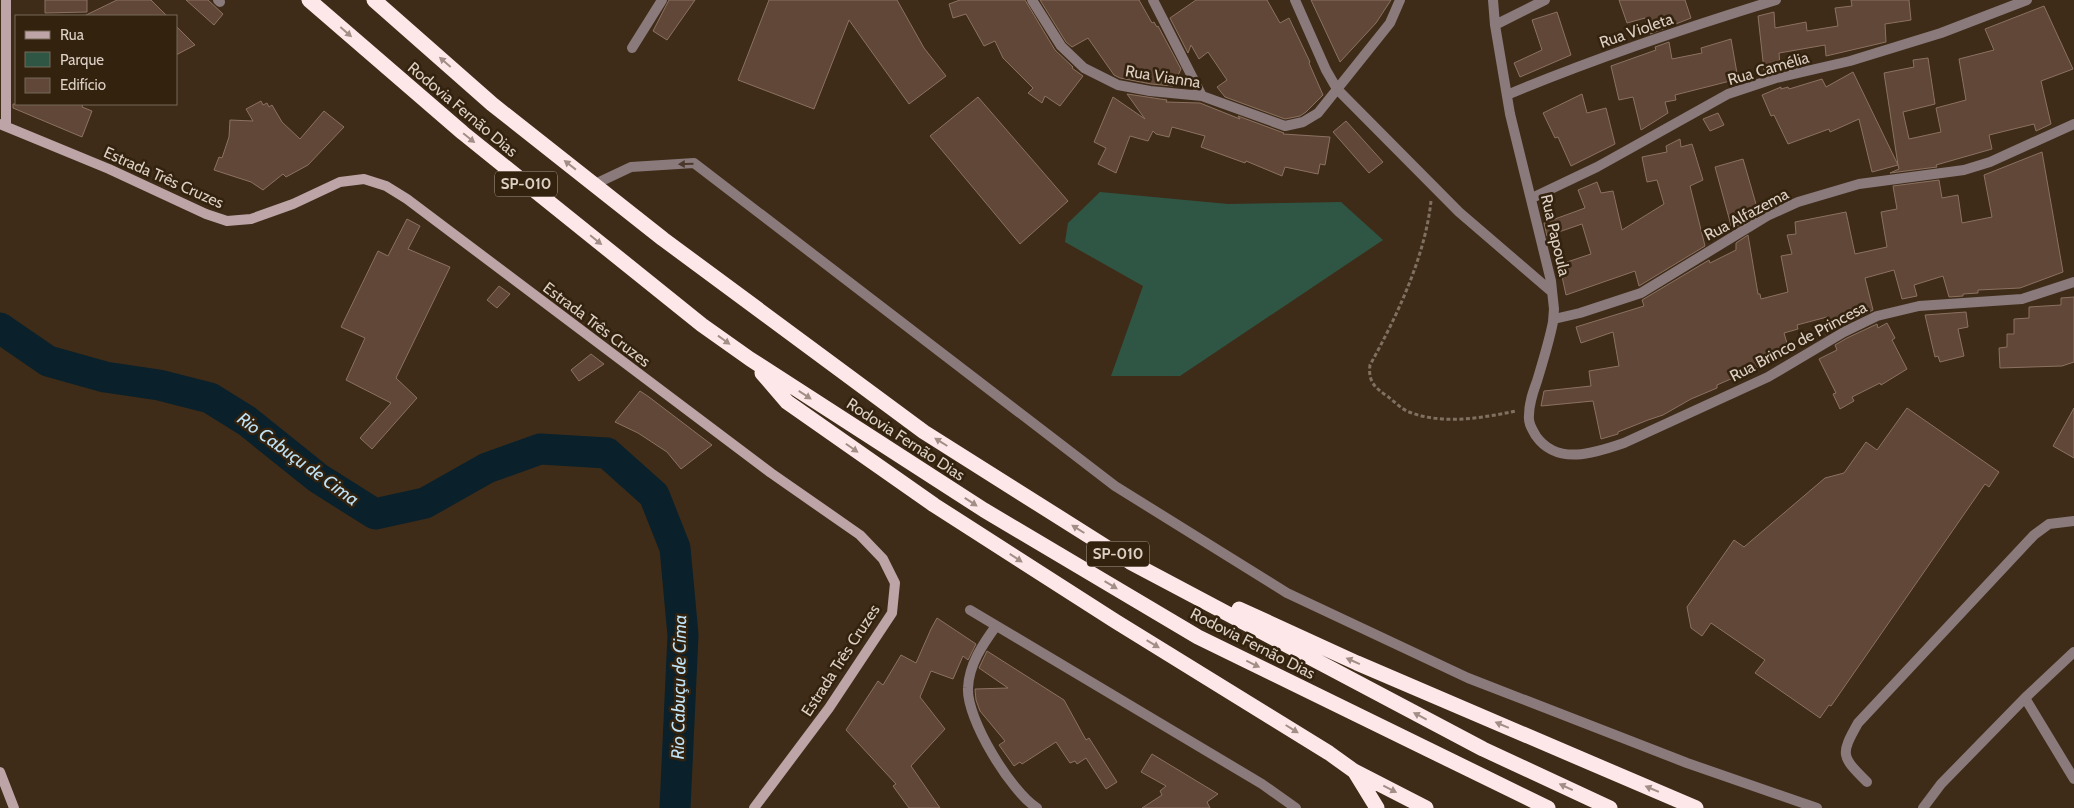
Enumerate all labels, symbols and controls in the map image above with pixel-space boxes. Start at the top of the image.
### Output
street label: Rua Violeta [1597,9,1676,52]
legend [15,15,178,105]
text: Rua [60,26,85,44]
one-way arrow [340,26,352,37]
street label: Rua Camélia [1725,48,1811,89]
text: Parque [60,51,104,69]
one-way arrow [438,57,451,68]
street label: Rodovia Fernão Dias [404,58,522,161]
street label: Rua Vianna [1124,61,1202,92]
text: Edifício [60,76,106,94]
one-way arrow [462,133,475,144]
street label: Estrada Três Cruzes [101,142,227,213]
one-way arrow [564,160,577,171]
one-way arrow [678,160,694,168]
road number: SP-010 [495,172,557,196]
street label: Rua Alfazema [1701,184,1792,245]
street label: Rua Papoula [1537,192,1574,278]
one-way arrow [589,234,602,245]
street label: Estrada Três Cruzes [539,278,654,371]
street label: Rua Brinco de Princesa [1727,297,1870,386]
one-way arrow [717,335,731,345]
one-way arrow [799,390,812,400]
street label: Rodovia Fernão Dias [843,394,969,485]
water label: Rio Cabuçu de Cima [233,408,363,510]
one-way arrow [934,437,947,447]
one-way arrow [845,443,858,453]
one-way arrow [965,497,978,507]
one-way arrow [1072,524,1085,533]
road number: SP-010 [1087,542,1149,566]
one-way arrow [1009,553,1023,562]
one-way arrow [1104,581,1118,590]
street label: Estrada Três Cruzes [797,601,884,720]
street label: Rodovia Fernão Dias [1187,604,1319,683]
water label: Rio Cabuçu de Cima [667,614,691,760]
one-way arrow [1147,640,1160,649]
one-way arrow [1346,656,1360,664]
one-way arrow [1246,660,1260,668]
one-way arrow [1413,712,1427,720]
one-way arrow [1495,720,1509,728]
one-way arrow [1285,725,1299,734]
one-way arrow [1559,783,1573,791]
one-way arrow [1645,784,1659,792]
one-way arrow [1383,785,1397,793]

